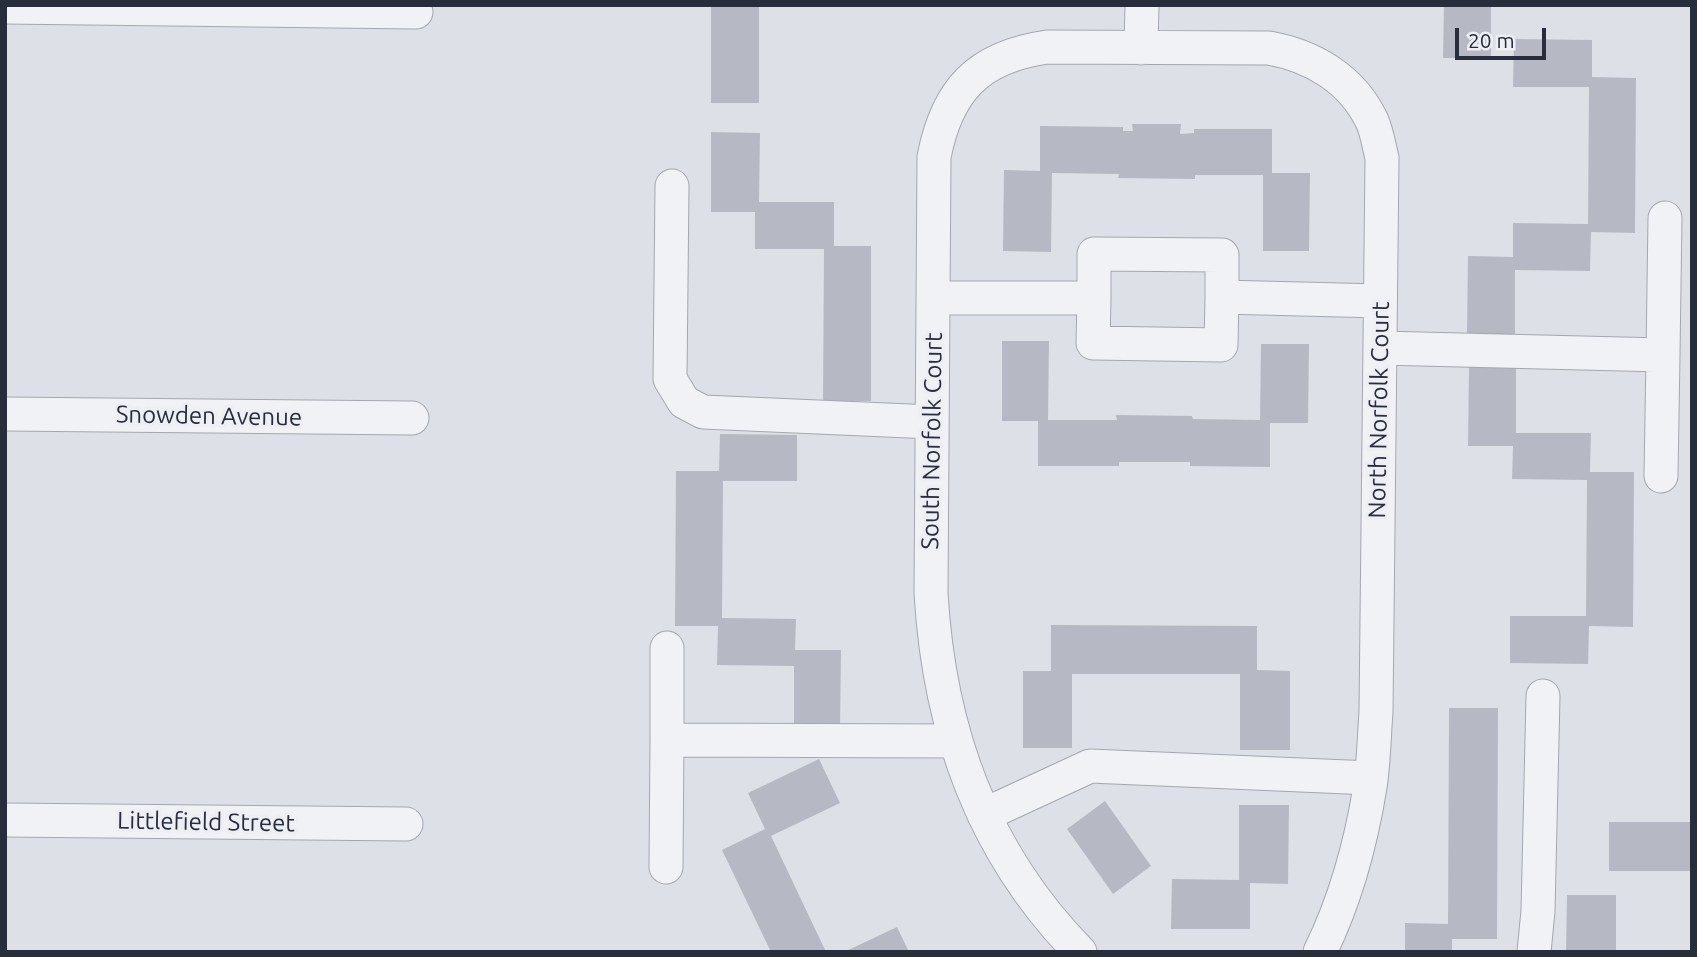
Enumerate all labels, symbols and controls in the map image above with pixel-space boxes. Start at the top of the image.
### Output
scale bar [1459,14,1550,58]
text: 20 m [1468,28,1515,52]
street label: North Norfolk Court [1363,301,1395,519]
street label: South Norfolk Court [916,332,948,550]
street label: Snowden Avenue [116,400,302,432]
street label: Littlefield Street [117,806,295,838]

